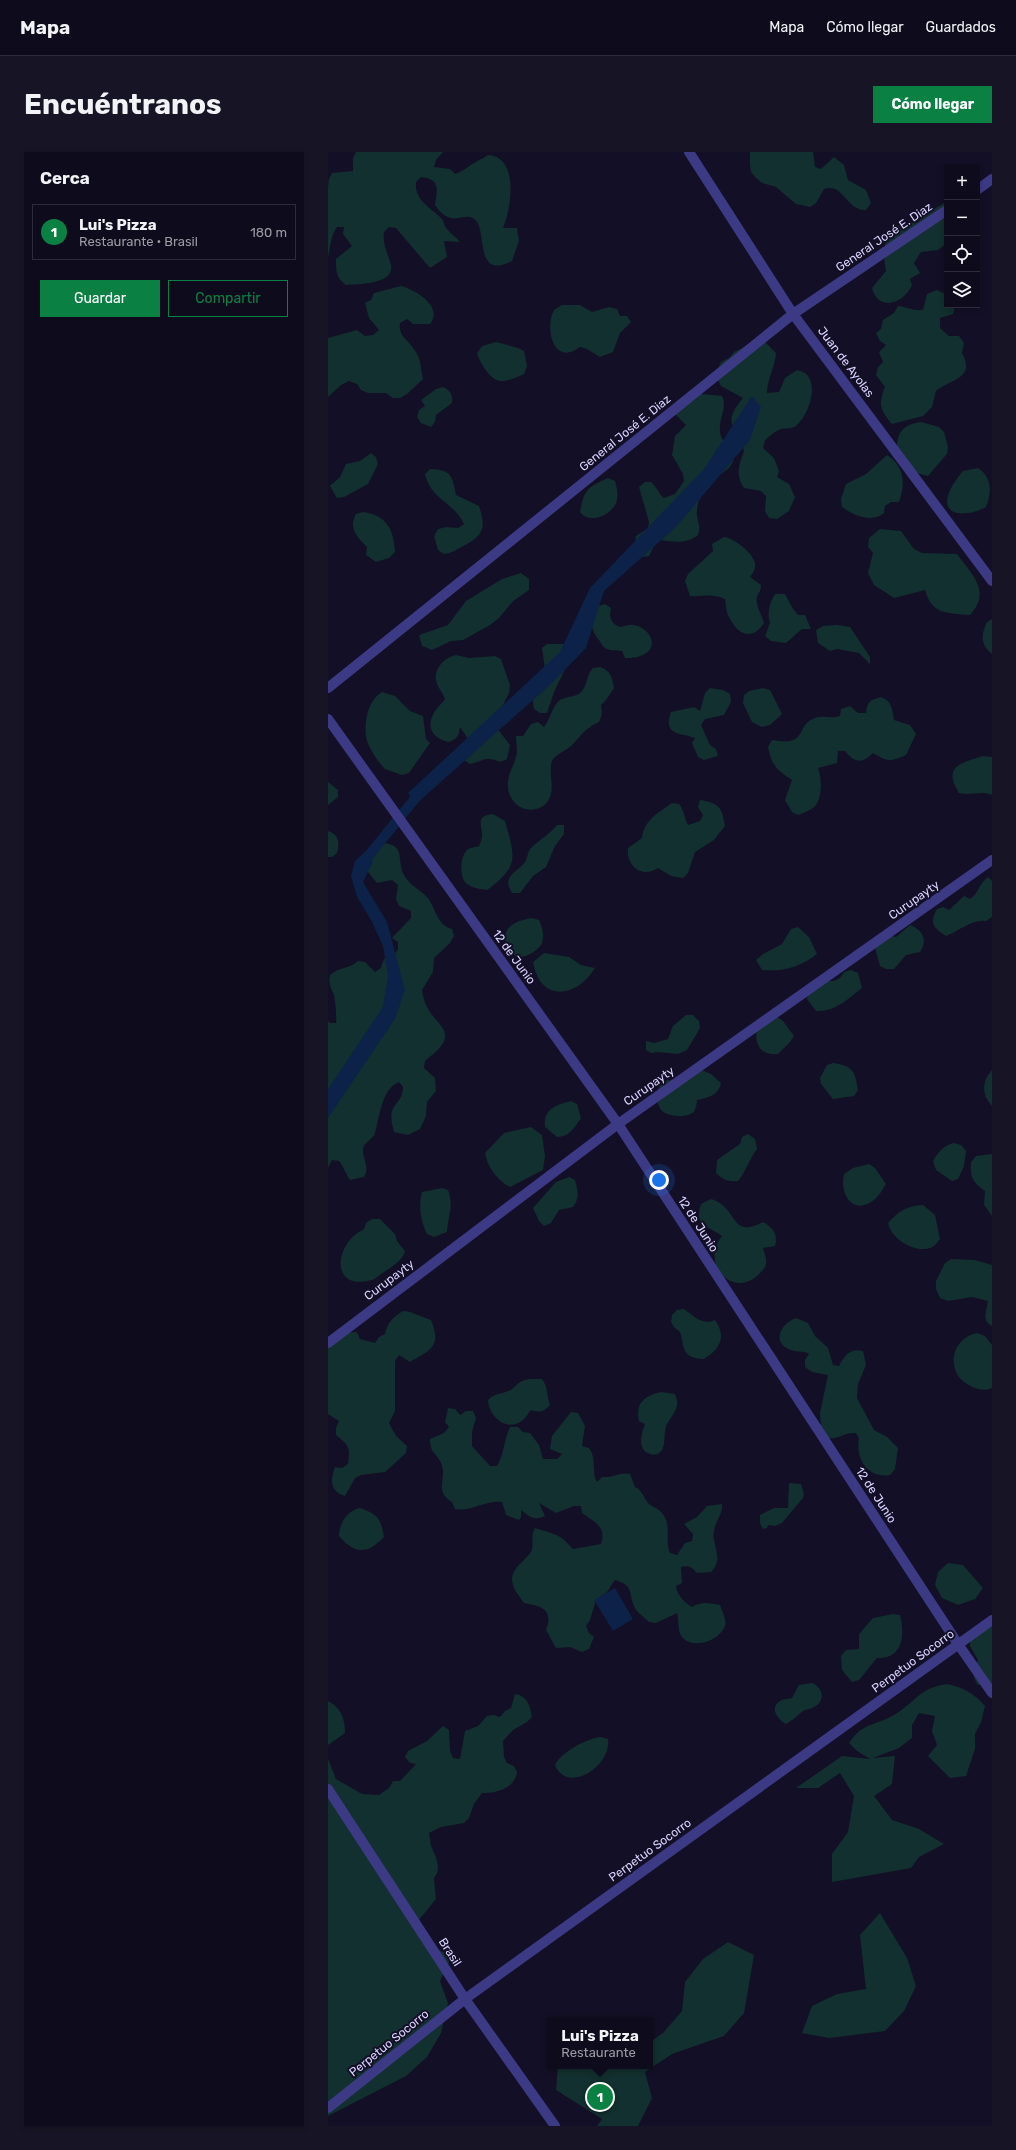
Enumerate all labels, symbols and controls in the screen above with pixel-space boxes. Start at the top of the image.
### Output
text: Mapa [20,16,70,39]
text: Mapa [769,19,804,36]
text: Cómo llegar [826,19,904,36]
text: Guardados [926,19,996,36]
button: Cómo llegar [873,86,992,123]
text: Encuéntranos [24,88,222,121]
map controls [944,164,980,308]
button: + [944,164,980,200]
text: Cerca [40,168,90,188]
street label: General José E. Diaz [833,200,935,274]
button: − [944,200,980,236]
text: Lui's Pizza [79,216,156,234]
text: 1 [51,225,57,240]
text: 180 m [250,225,287,240]
text: Restaurante · Brasil [79,234,198,249]
button: locate [944,236,980,272]
button: layers [944,272,980,308]
button: Guardar [40,280,160,317]
button: Compartir [168,280,288,317]
street label: Juan de Ayolas [815,324,877,400]
street label: General José E. Diaz [577,392,673,474]
street label: Curupayty [886,877,942,923]
street label: 12 de Junio [490,927,538,987]
street label: Curupayty [621,1063,677,1109]
your location [649,1170,669,1190]
street label: 12 de Junio [675,1193,721,1255]
street label: Curupayty [361,1257,417,1303]
street label: 12 de Junio [853,1464,899,1526]
street label: Perpetuo Socorro [869,1626,957,1696]
street label: Perpetuo Socorro [606,1815,694,1885]
street label: Brasil [436,1935,464,1969]
street label: Perpetuo Socorro [346,2007,432,2079]
popup [547,2017,653,2069]
text: Lui's Pizza [561,2027,639,2045]
text: Restaurante [561,2045,636,2060]
pin: 1 [587,2082,613,2112]

